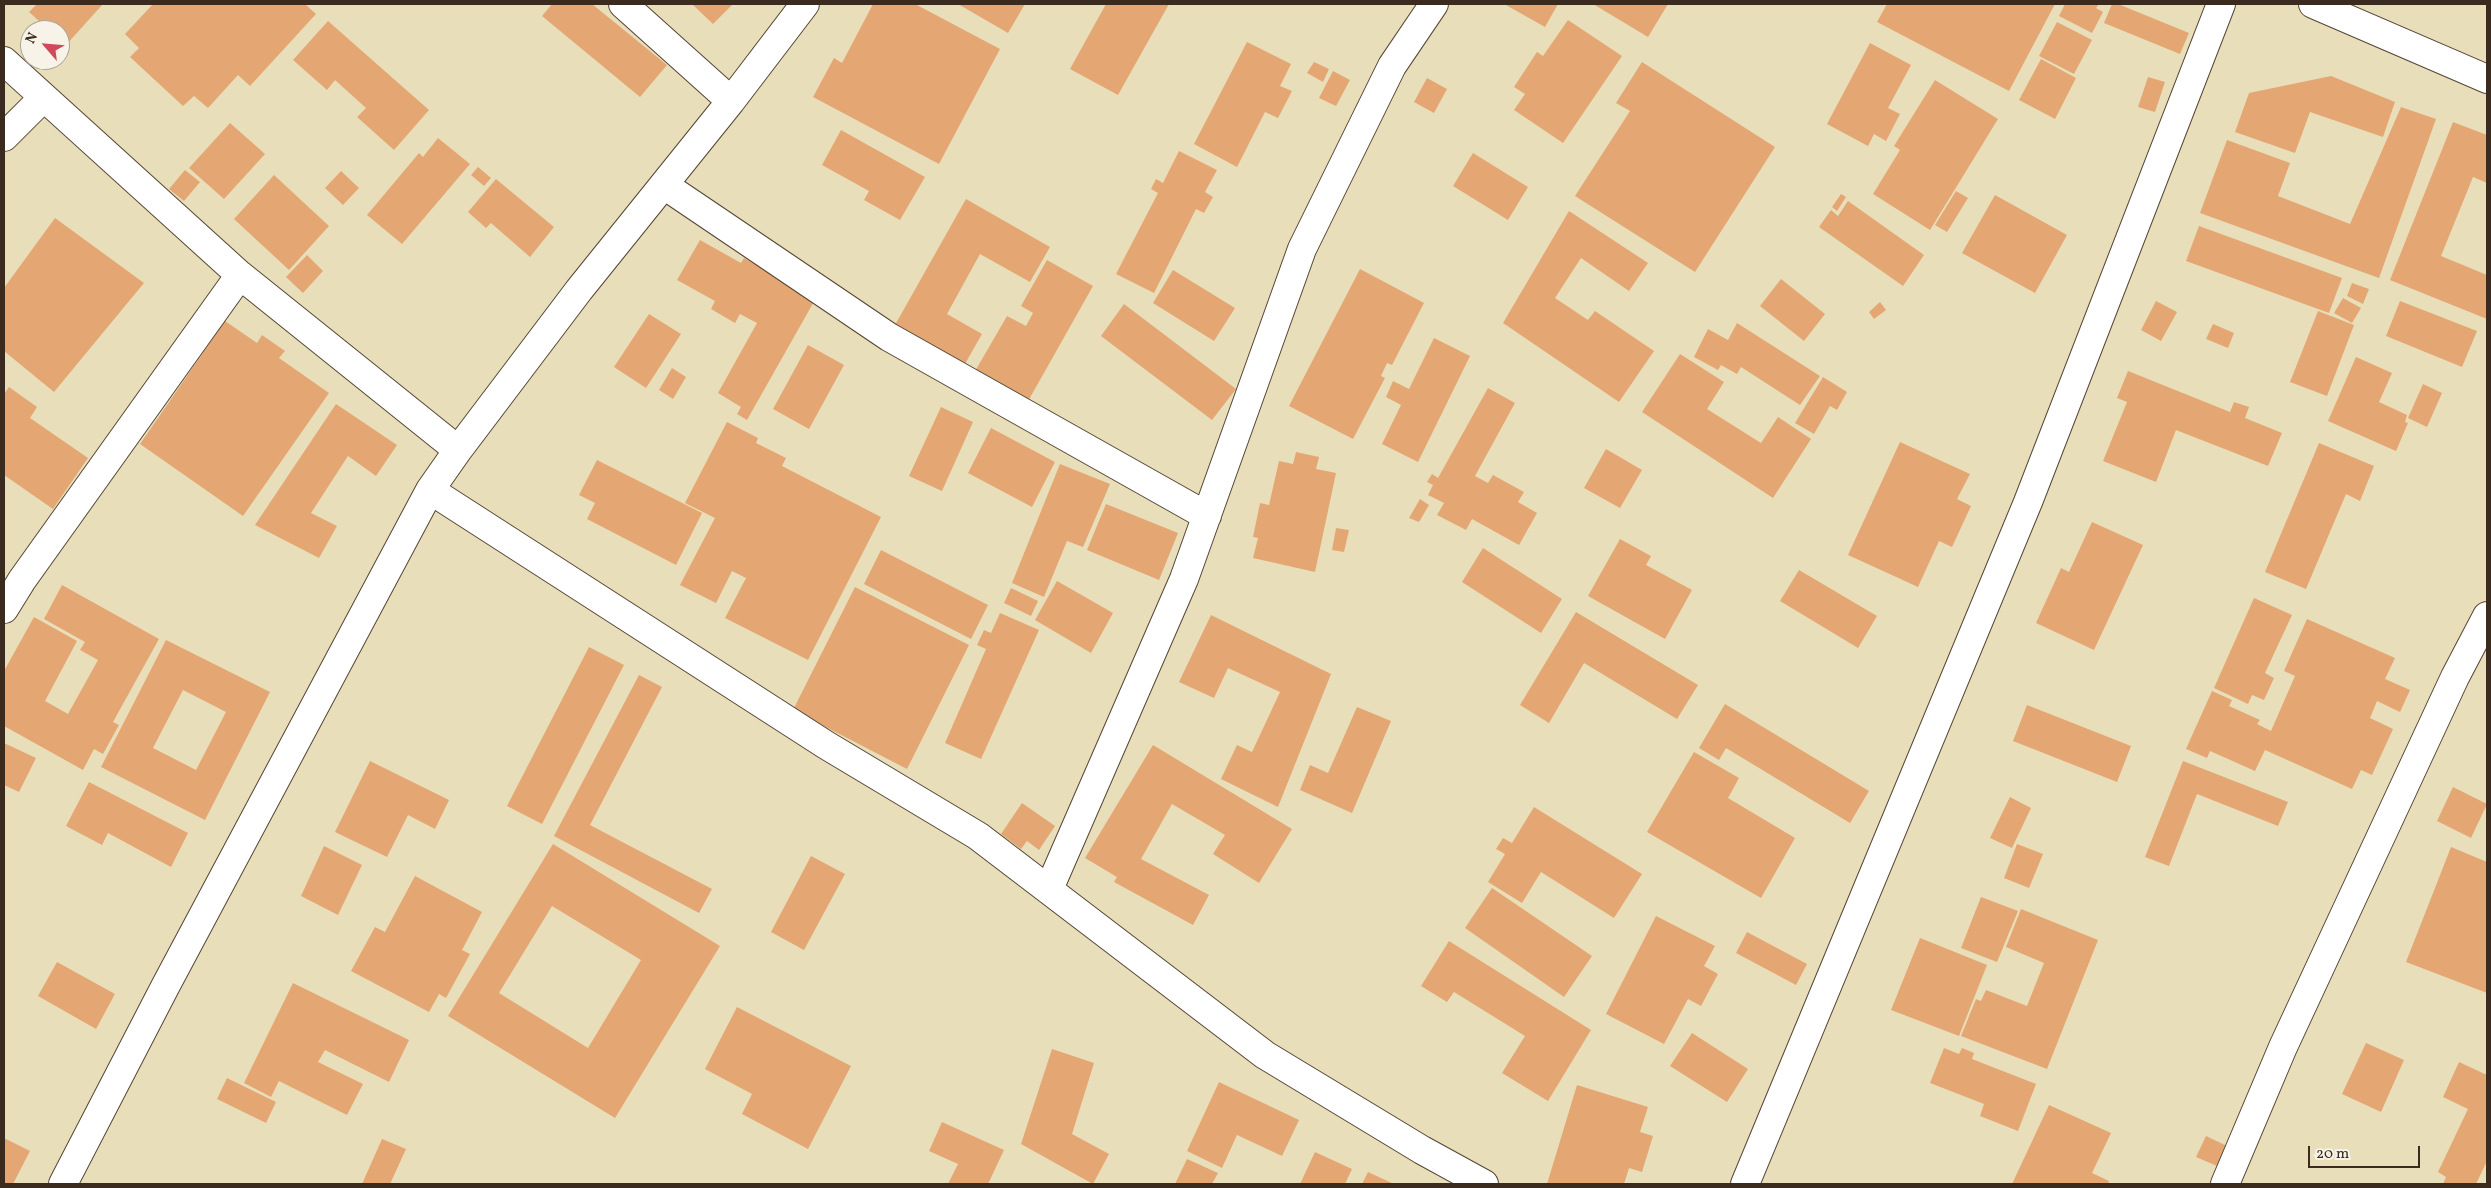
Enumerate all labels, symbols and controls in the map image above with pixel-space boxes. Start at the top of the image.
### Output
north arrow [20,20,70,70]
text: N [21,30,43,47]
scale bar [2311,1136,2424,1168]
text: 20 m [2316,1144,2349,1165]

